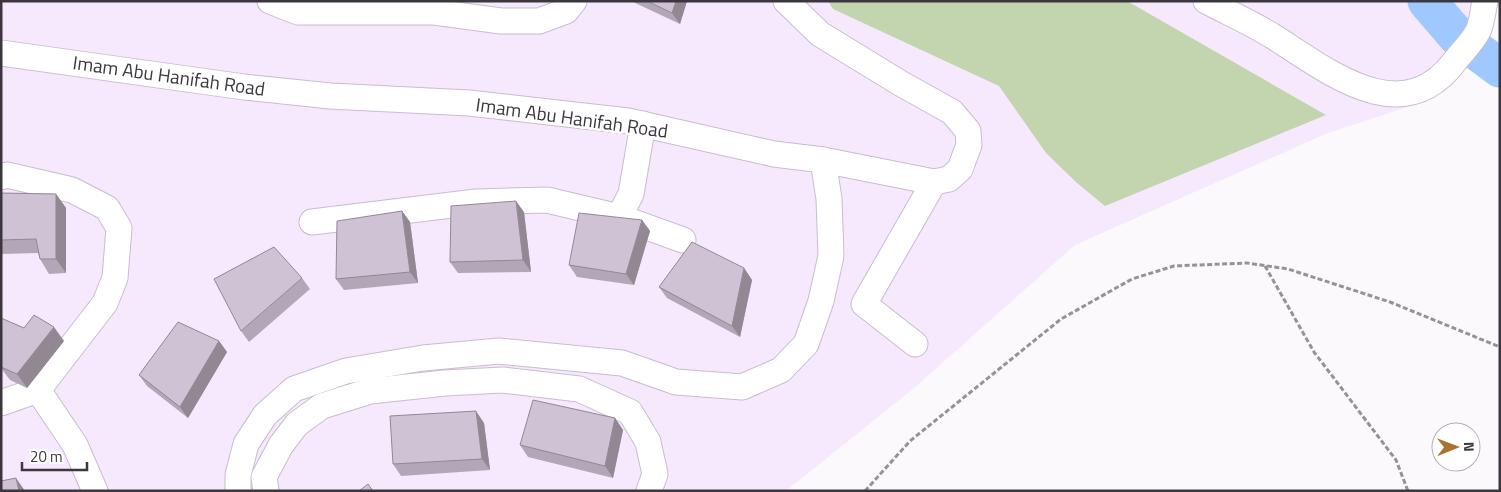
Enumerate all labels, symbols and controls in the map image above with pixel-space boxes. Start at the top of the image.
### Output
street label: Imam Abu Hanifah Road [71,47,267,103]
street label: Imam Abu Hanifah Road [474,89,670,145]
north arrow [1431,422,1481,472]
scale bar [22,440,88,472]
text: N [1459,442,1480,452]
text: 20 m [30,445,63,468]

